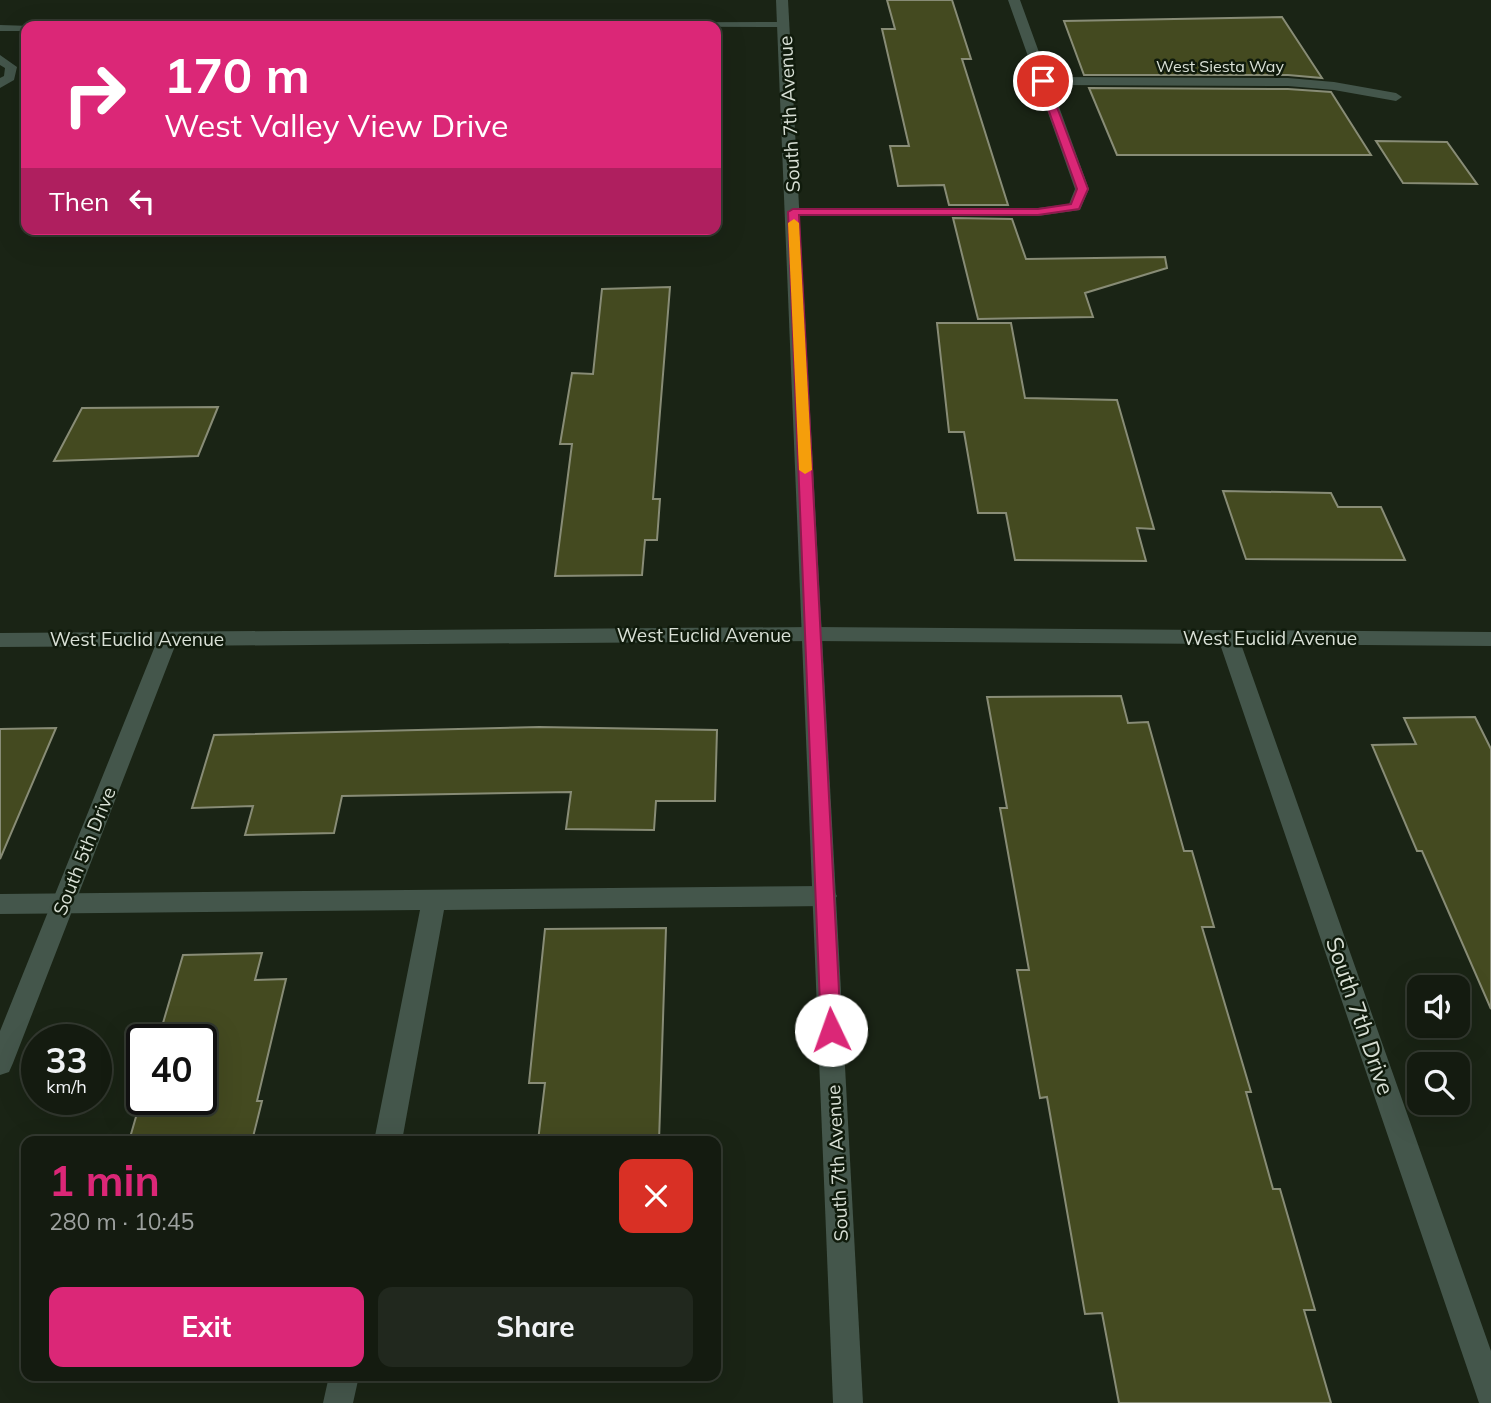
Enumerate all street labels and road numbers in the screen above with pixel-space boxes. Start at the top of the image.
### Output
street label: South 7th Avenue [773,35,805,193]
street label: West Siesta Way [1156,56,1284,76]
street label: West Euclid Avenue [617,623,791,647]
street label: West Euclid Avenue [1183,626,1357,650]
street label: West Euclid Avenue [50,627,224,651]
street label: South 5th Drive [47,783,121,919]
street label: South 7th Drive [1320,933,1401,1099]
street label: South 7th Avenue [821,1084,853,1242]

